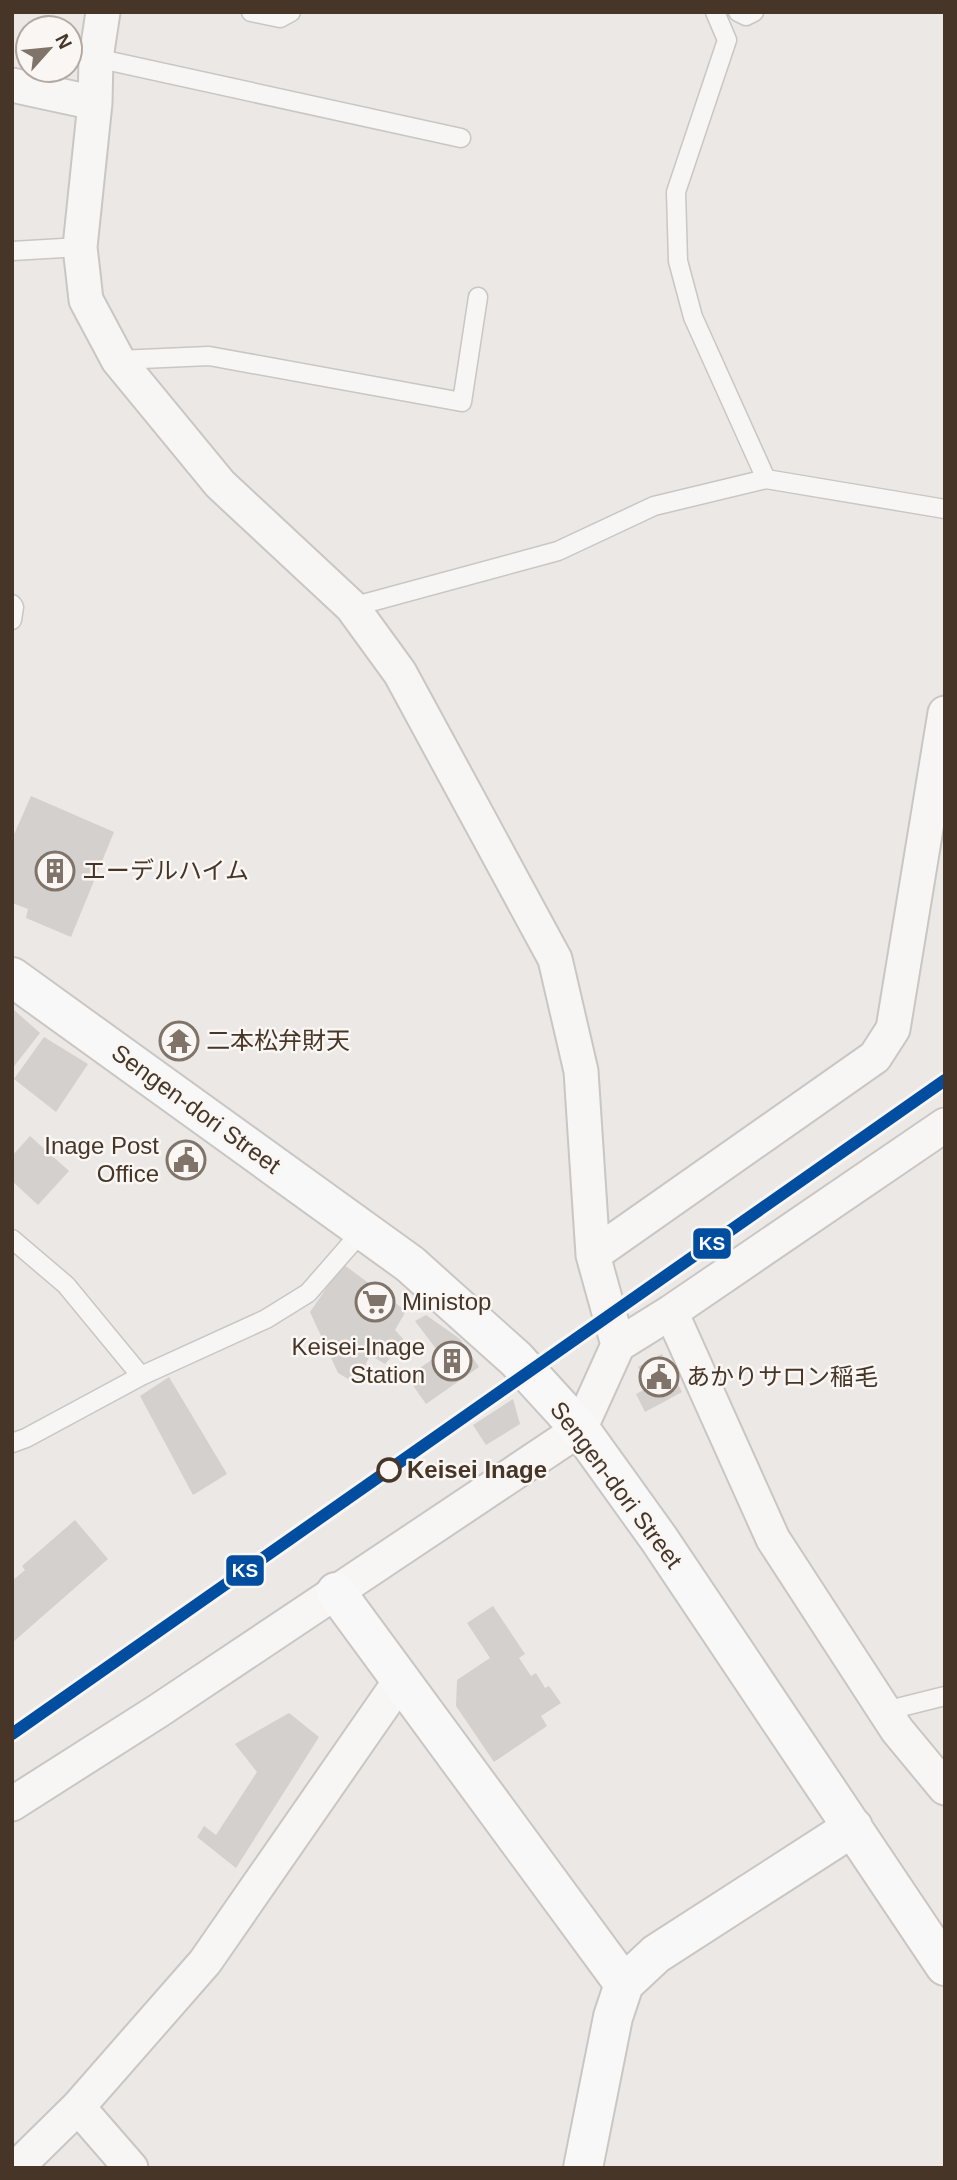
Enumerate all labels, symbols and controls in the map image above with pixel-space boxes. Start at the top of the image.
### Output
north arrow [14,14,84,84]
text: N [51,31,76,52]
building icon: エーデルハイム [34,850,76,892]
place label: エーデルハイム [82,857,249,884]
temple icon: 二本松弁財天 [158,1020,200,1062]
place label: 二本松弁財天 [206,1027,350,1054]
street label: Sengen-dori Street [107,1038,286,1179]
place label: Inage Post Office [44,1132,159,1187]
public building icon: Inage Post Office [165,1139,207,1181]
line badge: KS [692,1227,732,1260]
text: KS [699,1233,725,1254]
supermarket icon: Ministop [354,1281,396,1323]
place label: Ministop [402,1288,491,1315]
place label: Keisei-Inage Station [292,1333,425,1388]
building icon: Keisei-Inage Station [431,1340,473,1382]
public building icon: あかりサロン稲毛 [638,1356,680,1398]
place label: あかりサロン稲毛 [686,1363,878,1390]
street label: Sengen-dori Street [545,1396,688,1574]
place label: Keisei Inage [407,1456,547,1483]
marker: Keisei Inage [377,1458,401,1482]
line badge: KS [225,1554,265,1587]
text: KS [232,1560,258,1581]

